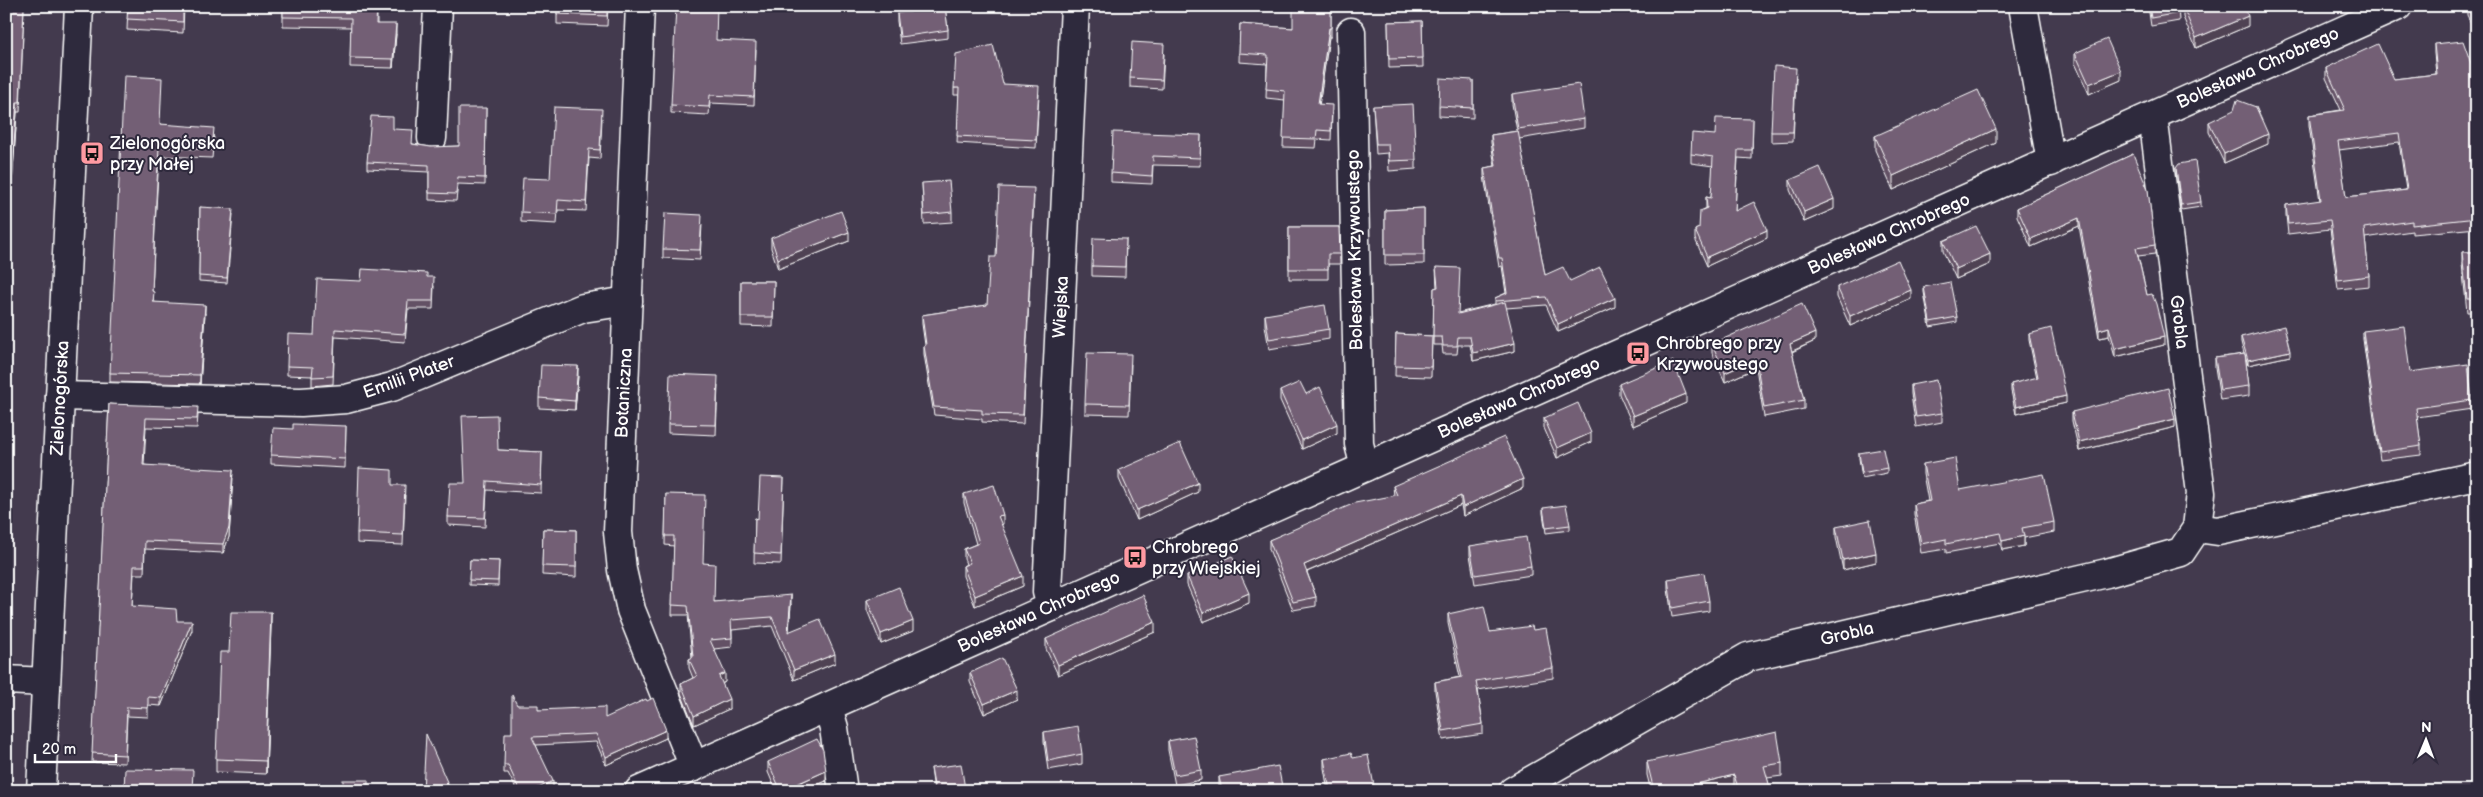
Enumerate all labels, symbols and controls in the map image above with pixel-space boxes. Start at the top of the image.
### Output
street label: Bolesława Chrobrego [2174,23,2342,113]
place label: Zielonogórska przy Małej [109,133,225,175]
bus stop icon: Zielonogórska przy Małej [79,140,105,166]
street label: Bolesława Krzywoustego [1343,149,1367,351]
street label: Bolesława Chrobrego [1805,189,1973,279]
street label: Wiejska [1049,275,1073,339]
street label: Grobla [2165,294,2193,350]
place label: Chrobrego przy Krzywoustego [1656,333,1782,375]
street label: Zielonogórska [46,340,74,457]
bus stop icon: Chrobrego przy Krzywoustego [1625,340,1651,366]
street label: Botaniczna [611,347,637,439]
street label: Emilii Plater [360,351,458,403]
street label: Bolesława Chrobrego [1435,353,1603,443]
place label: Chrobrego przy Wiejskiej [1152,537,1261,579]
bus stop icon: Chrobrego przy Wiejskiej [1122,544,1148,570]
street label: Bolesława Chrobrego [955,567,1123,657]
street label: Grobla [1818,618,1876,650]
north arrow [2400,714,2450,764]
text: N [2421,719,2432,736]
scale bar [35,732,116,764]
text: 20 m [42,740,76,759]

